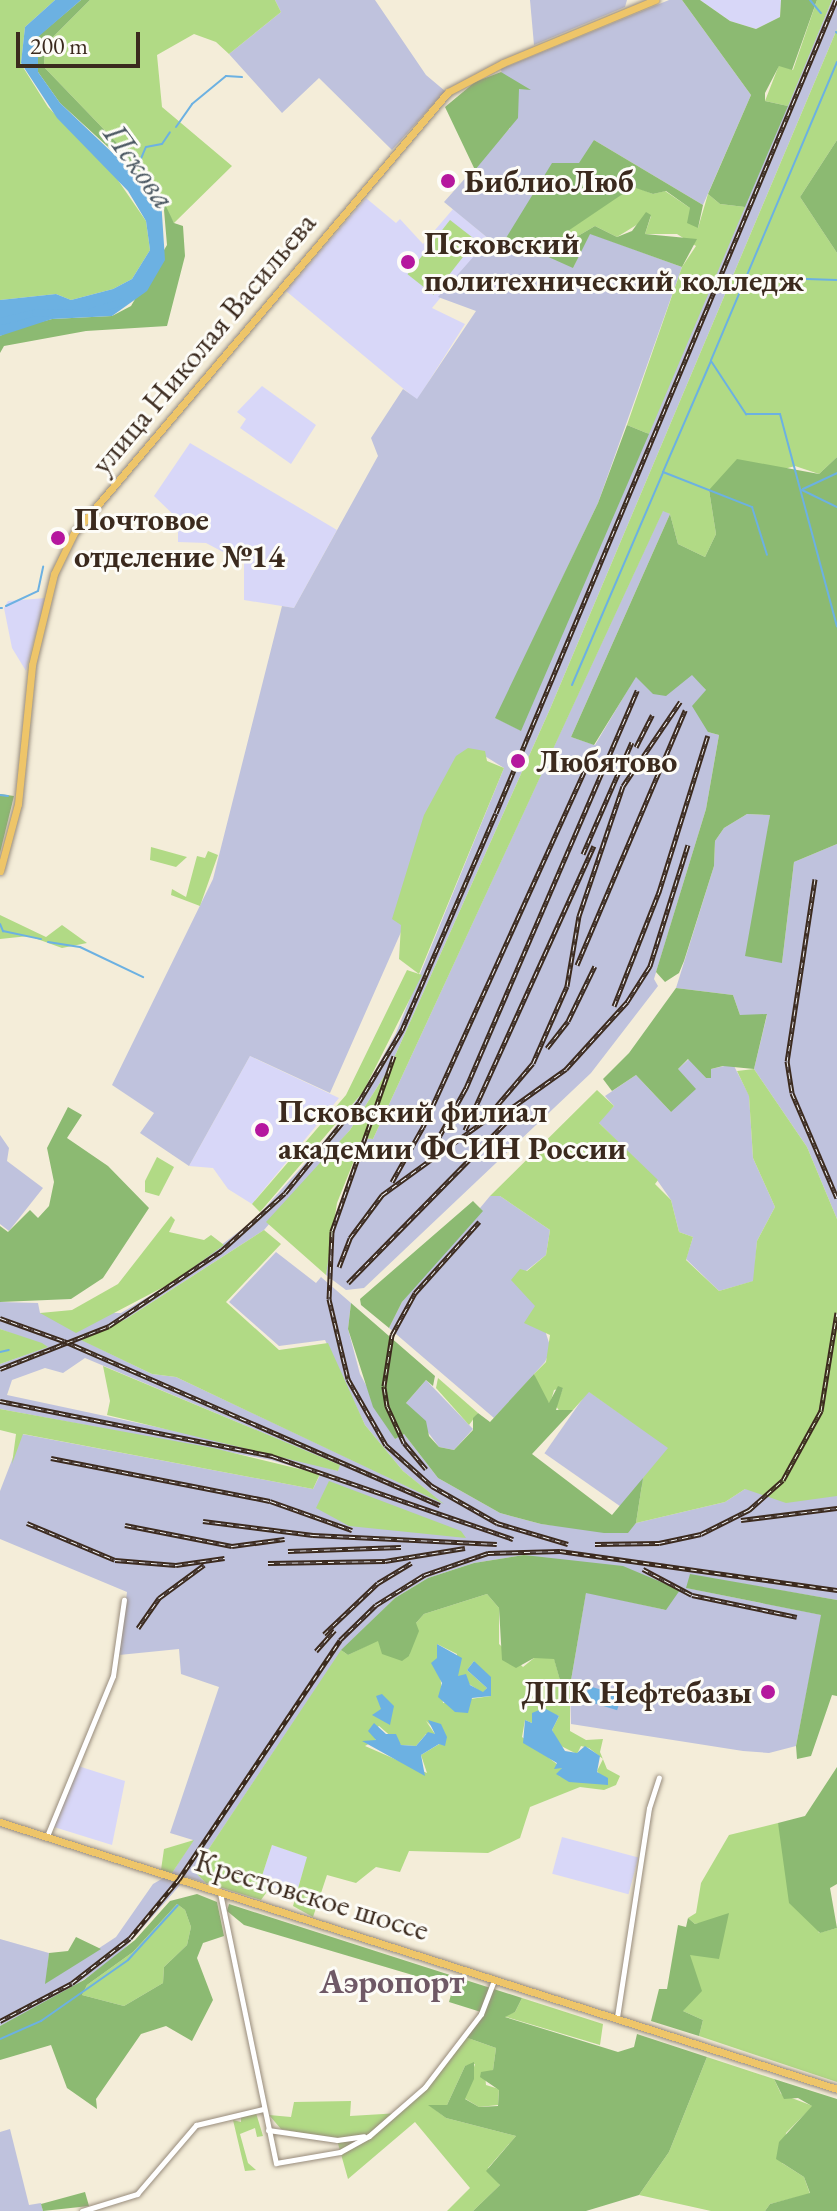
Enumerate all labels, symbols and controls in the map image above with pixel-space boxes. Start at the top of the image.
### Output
scale bar [20,16,144,66]
text: 200 m [30,30,88,61]
water label: Пскова [95,115,185,217]
place label: БиблиоЛюб [464,162,634,200]
marker: БиблиоЛюб [439,172,457,190]
street label: улица Николая Васильева [82,204,324,482]
place label: Псковский политехнический колледж [424,225,804,300]
marker: Псковский политехнический колледж [399,253,417,271]
place label: Почтовое отделение №14 [74,501,285,576]
marker: Почтовое отделение №14 [49,529,67,547]
place label: Любятово [536,742,677,780]
marker: Любятово [507,750,529,772]
place label: Псковский филиал академии ФСИН России [278,1093,626,1168]
marker: Псковский филиал академии ФСИН России [253,1121,271,1139]
place label: ДПК Нефтебазы [521,1673,752,1711]
marker: ДПК Нефтебазы [759,1683,777,1701]
street label: Крестовское шоссе [190,1841,434,1949]
district label: Аэропорт [319,1962,465,2002]

